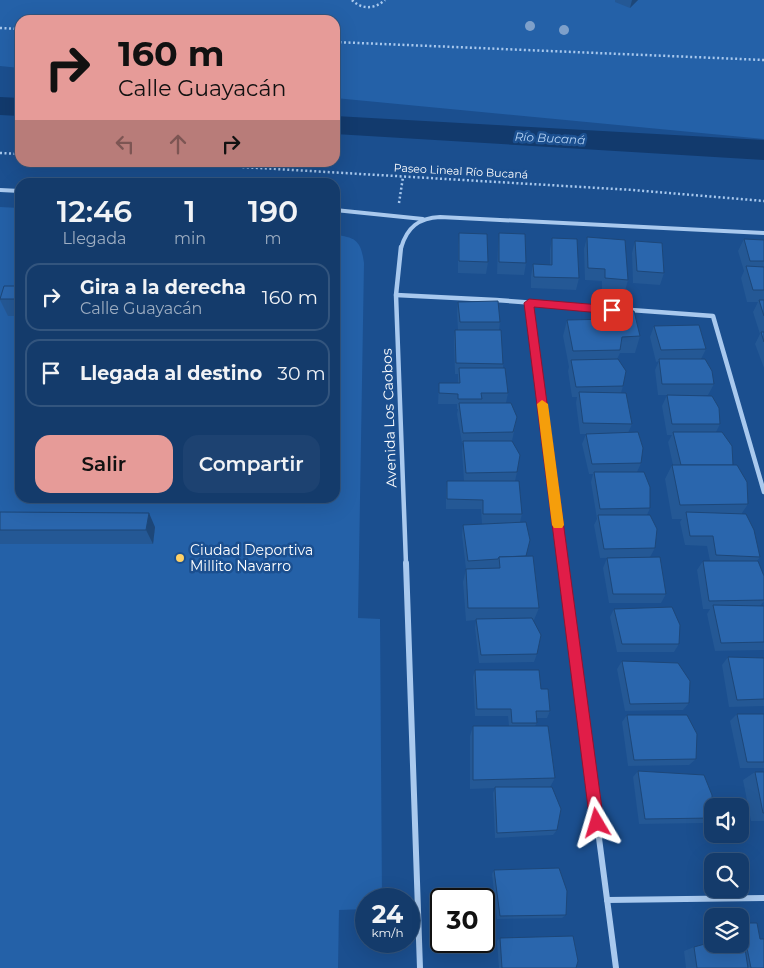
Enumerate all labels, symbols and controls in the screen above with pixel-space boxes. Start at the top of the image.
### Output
text: 160 m [118,32,224,75]
icon: right [35,35,100,100]
text: Calle Guayacán [118,75,286,102]
water label: Río Bucaná [514,129,586,147]
icon: left [111,130,139,158]
icon: ahead [164,130,192,158]
icon: right [217,130,245,158]
street label: Paseo Lineal Río Bucaná [393,160,529,182]
text: 12:46 [57,193,132,230]
text: 1 [184,193,196,230]
text: 190 [248,193,298,230]
text: Llegada [62,229,127,248]
text: min [174,229,206,248]
text: m [265,229,282,248]
text: Gira a la derecha [80,276,246,299]
icon: right [37,283,65,311]
text: 160 m [262,286,318,309]
pin [591,289,633,331]
icon: arrive [598,296,626,324]
text: Calle Guayacán [80,299,202,318]
street label: Avenida Los Caobos [378,348,400,488]
icon: arrive [37,359,65,387]
text: Llegada al destino [80,362,262,385]
text: 30 m [277,362,326,385]
button: Salir [35,435,173,493]
button: Compartir [183,435,320,493]
place label: Ciudad Deportiva Millito Navarro [190,541,313,575]
marker: Ciudad Deportiva Millito Navarro [174,552,186,564]
position arrow [570,796,622,848]
map controls [704,798,749,953]
button: sound [704,798,749,843]
button: search [704,853,749,898]
speed limit sign: 30 [430,888,495,953]
text: 24 [372,899,403,929]
button: layers [704,908,749,953]
text: km/h [371,925,404,940]

